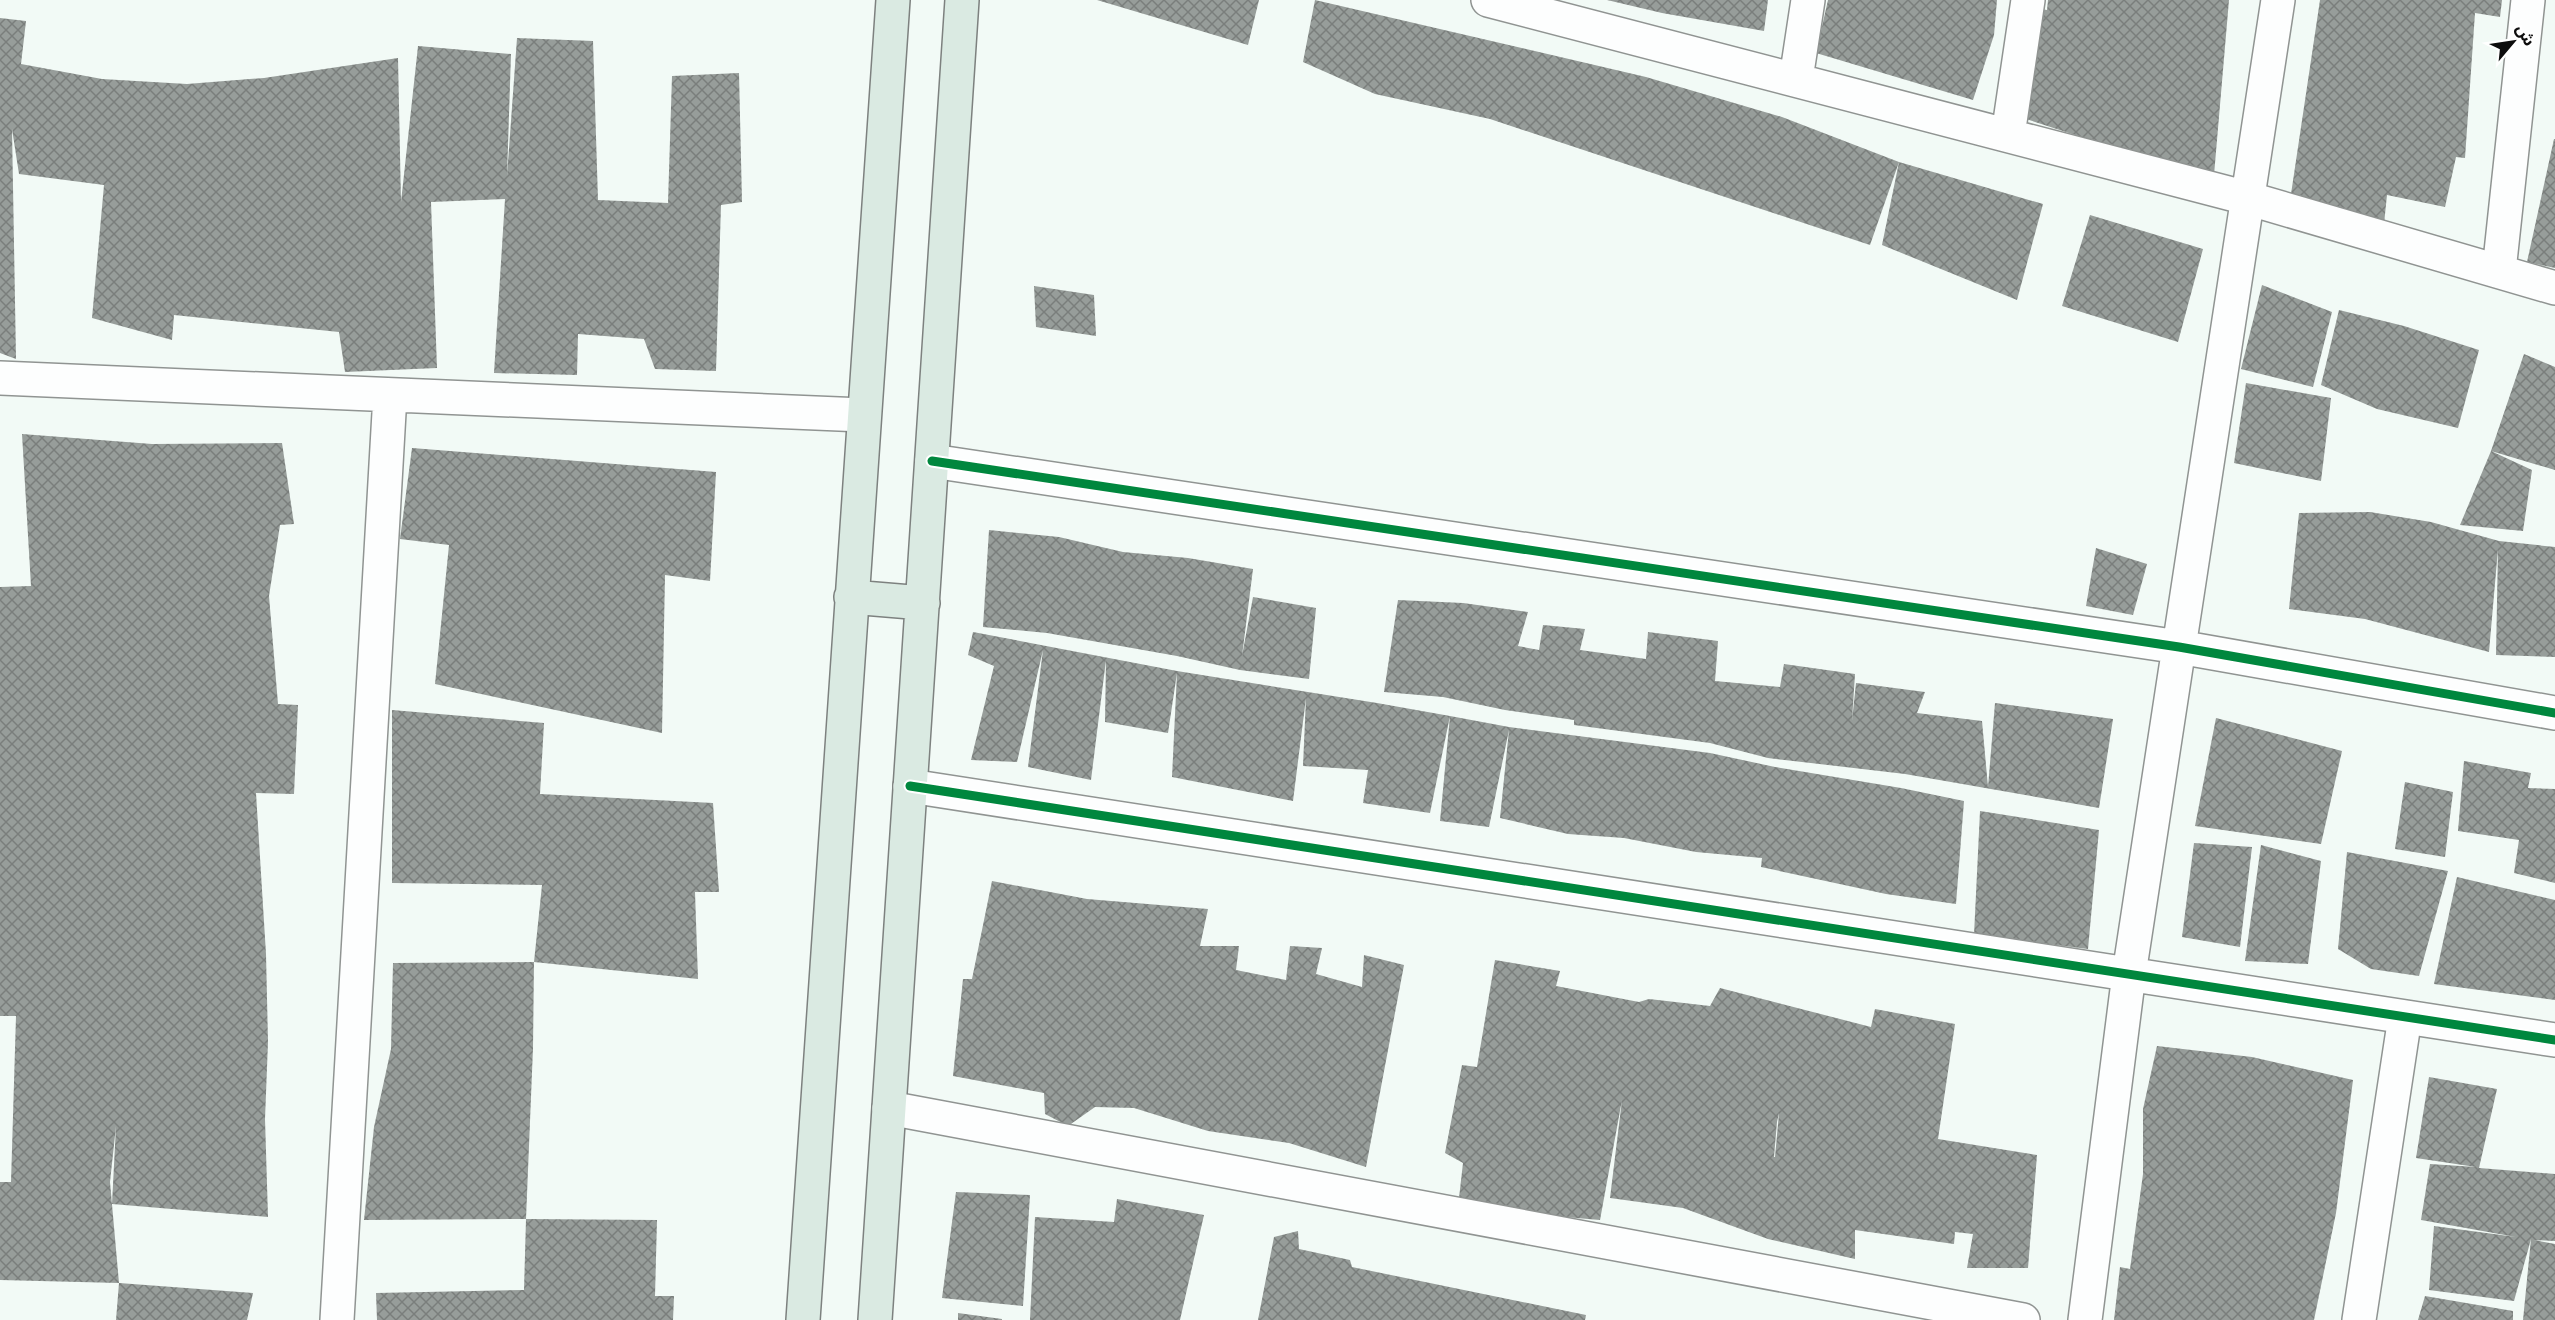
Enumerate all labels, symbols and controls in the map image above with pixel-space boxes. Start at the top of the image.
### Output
north arrow [2483,12,2543,72]
text: ش [2512,20,2540,49]

